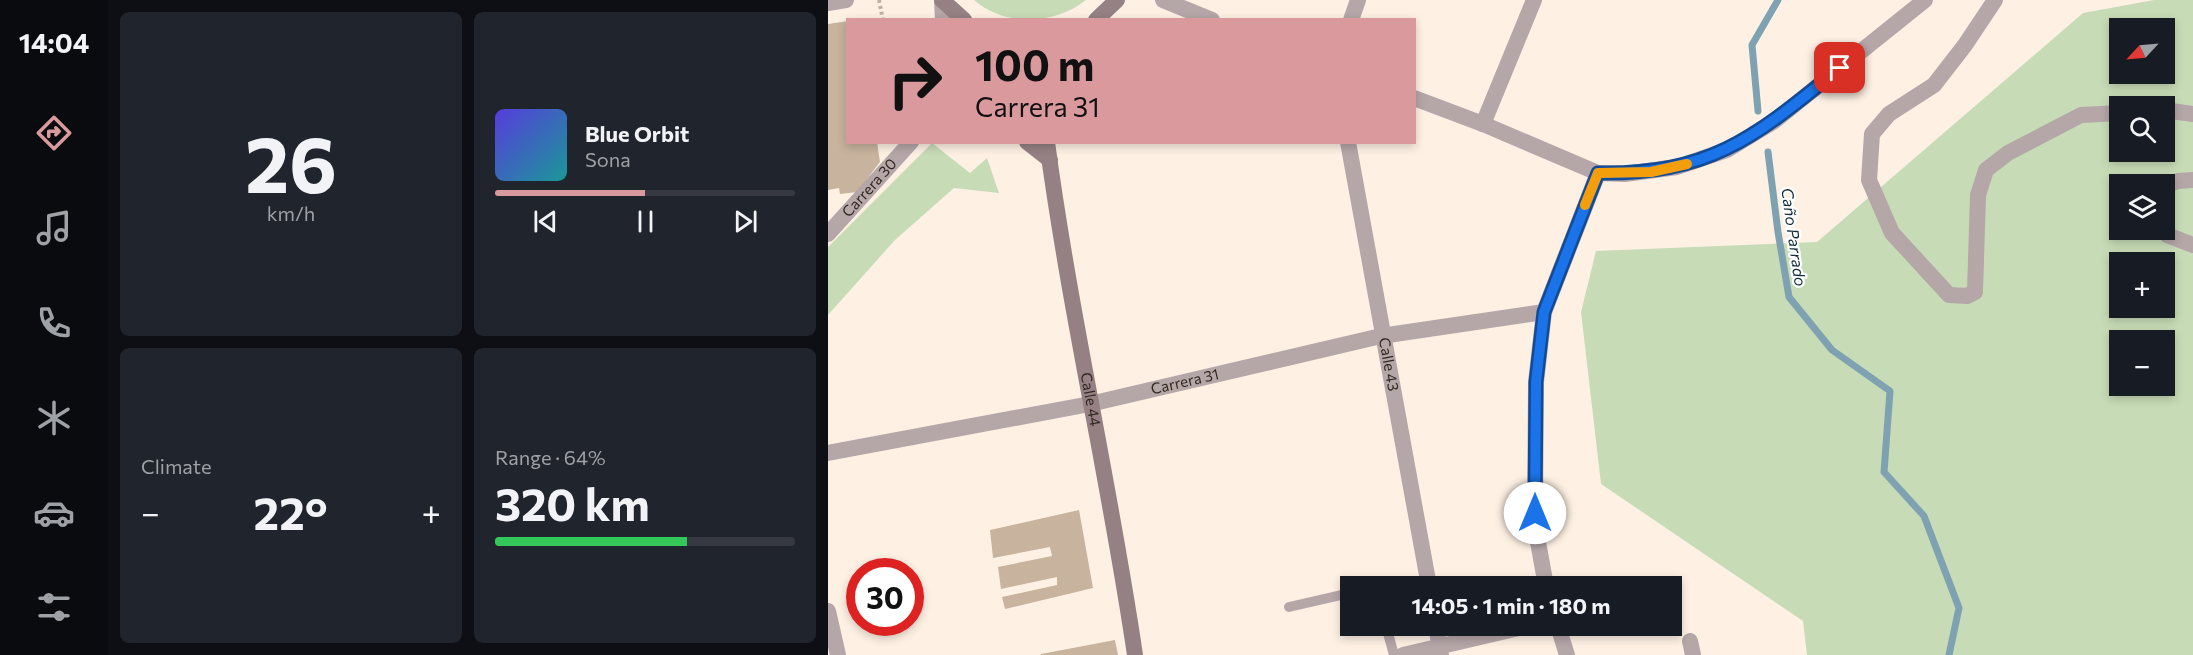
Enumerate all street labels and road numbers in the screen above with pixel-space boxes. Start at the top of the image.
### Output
street label: Carrera 30 [838,154,900,220]
street label: Calle 43 [1376,336,1403,392]
street label: Carrera 31 [1149,364,1220,398]
street label: Calle 44 [1077,371,1105,428]

